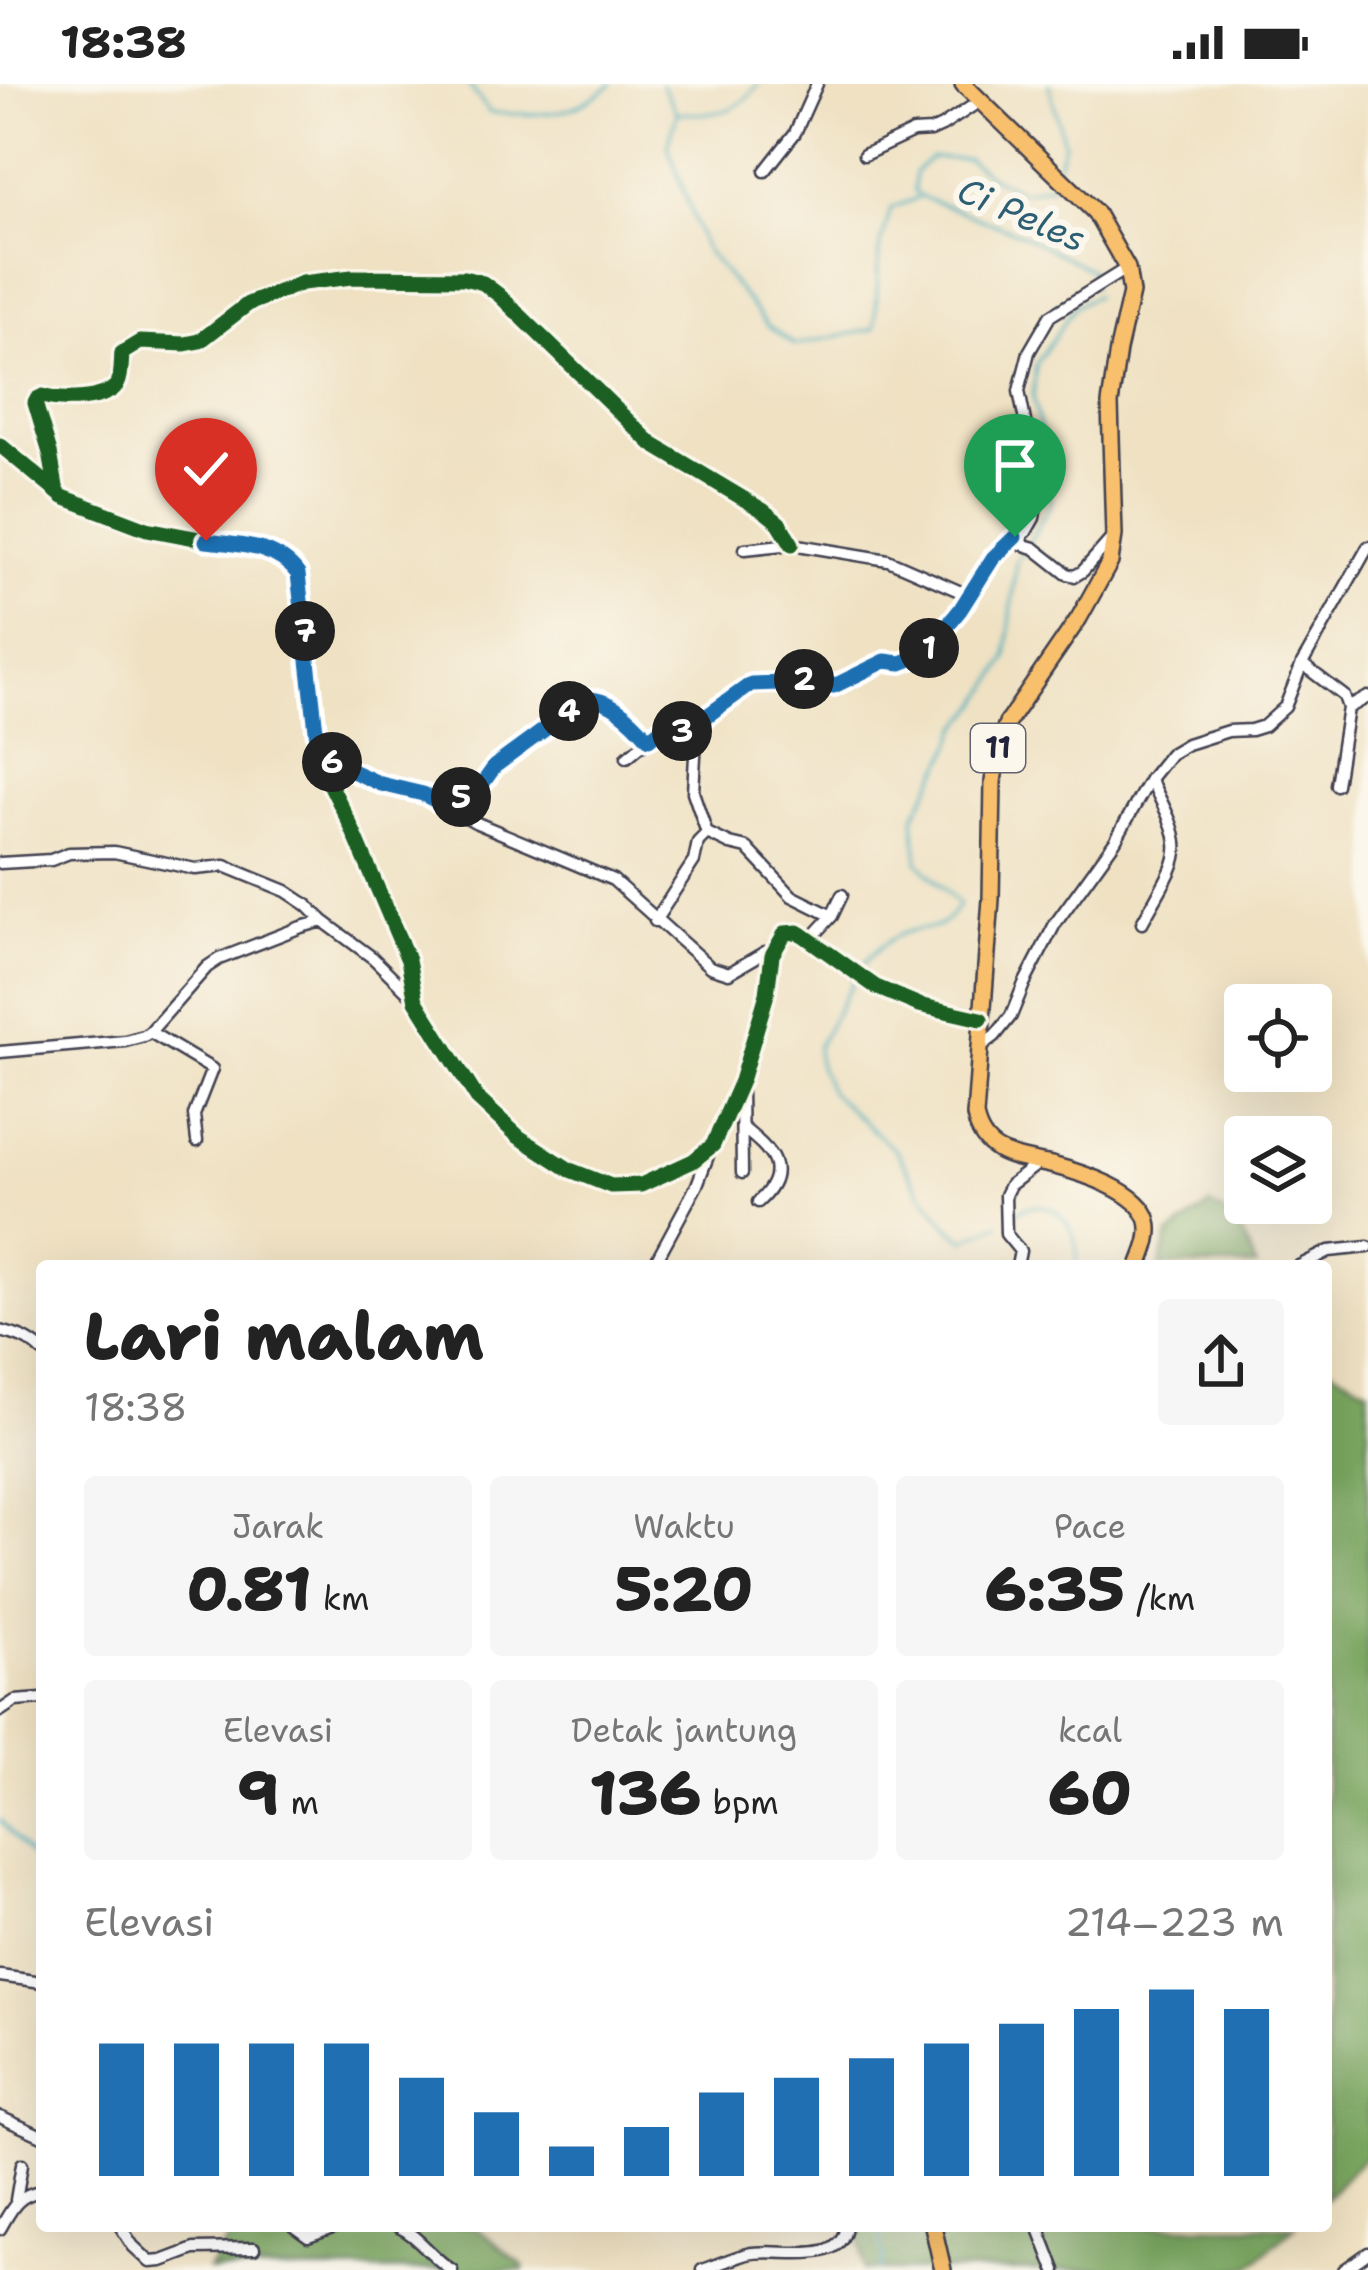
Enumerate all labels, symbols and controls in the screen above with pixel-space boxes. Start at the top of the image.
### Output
text: 18:38 [60,12,187,72]
water label: Ci Peles [950,165,1094,263]
pin [964,414,1066,537]
pin [155,418,257,541]
icon: arrive [982,432,1048,498]
icon: check [173,436,239,502]
pin: 7 [275,601,335,661]
text: 7 [293,608,317,653]
pin: 1 [899,618,959,678]
text: 1 [921,625,937,670]
pin: 2 [774,649,834,709]
text: 2 [792,656,816,701]
pin: 4 [539,681,599,741]
text: 4 [557,688,581,733]
pin: 3 [652,701,712,761]
text: 3 [670,708,694,753]
road number: 11 [971,724,1025,772]
pin: 6 [302,732,362,792]
text: 6 [320,739,344,784]
pin: 5 [431,767,491,827]
text: 5 [451,774,471,819]
map controls [1224,984,1332,1224]
button: locate [1224,984,1332,1092]
button: layers [1224,1116,1332,1224]
text: Lari malam [84,1292,484,1380]
button: share [1158,1299,1284,1425]
text: 18:38 [84,1381,188,1433]
text: Jarak [232,1504,324,1549]
text: Waktu [633,1504,735,1549]
text: Pace [1054,1504,1126,1549]
text: 0.81 [186,1549,312,1629]
text: 5:20 [615,1549,753,1629]
text: 6:35 [985,1549,1125,1629]
text: km [312,1576,370,1621]
text: /km [1125,1576,1195,1621]
text: Elevasi [223,1708,333,1753]
text: Detak jantung [571,1708,797,1753]
text: kcal [1058,1708,1122,1753]
text: 9 [237,1753,279,1833]
text: 136 [589,1753,701,1833]
text: 60 [1048,1753,1132,1833]
text: m [279,1780,319,1825]
text: bpm [701,1780,779,1825]
text: Elevasi [84,1896,214,1948]
text: 214–223 m [1065,1896,1284,1948]

